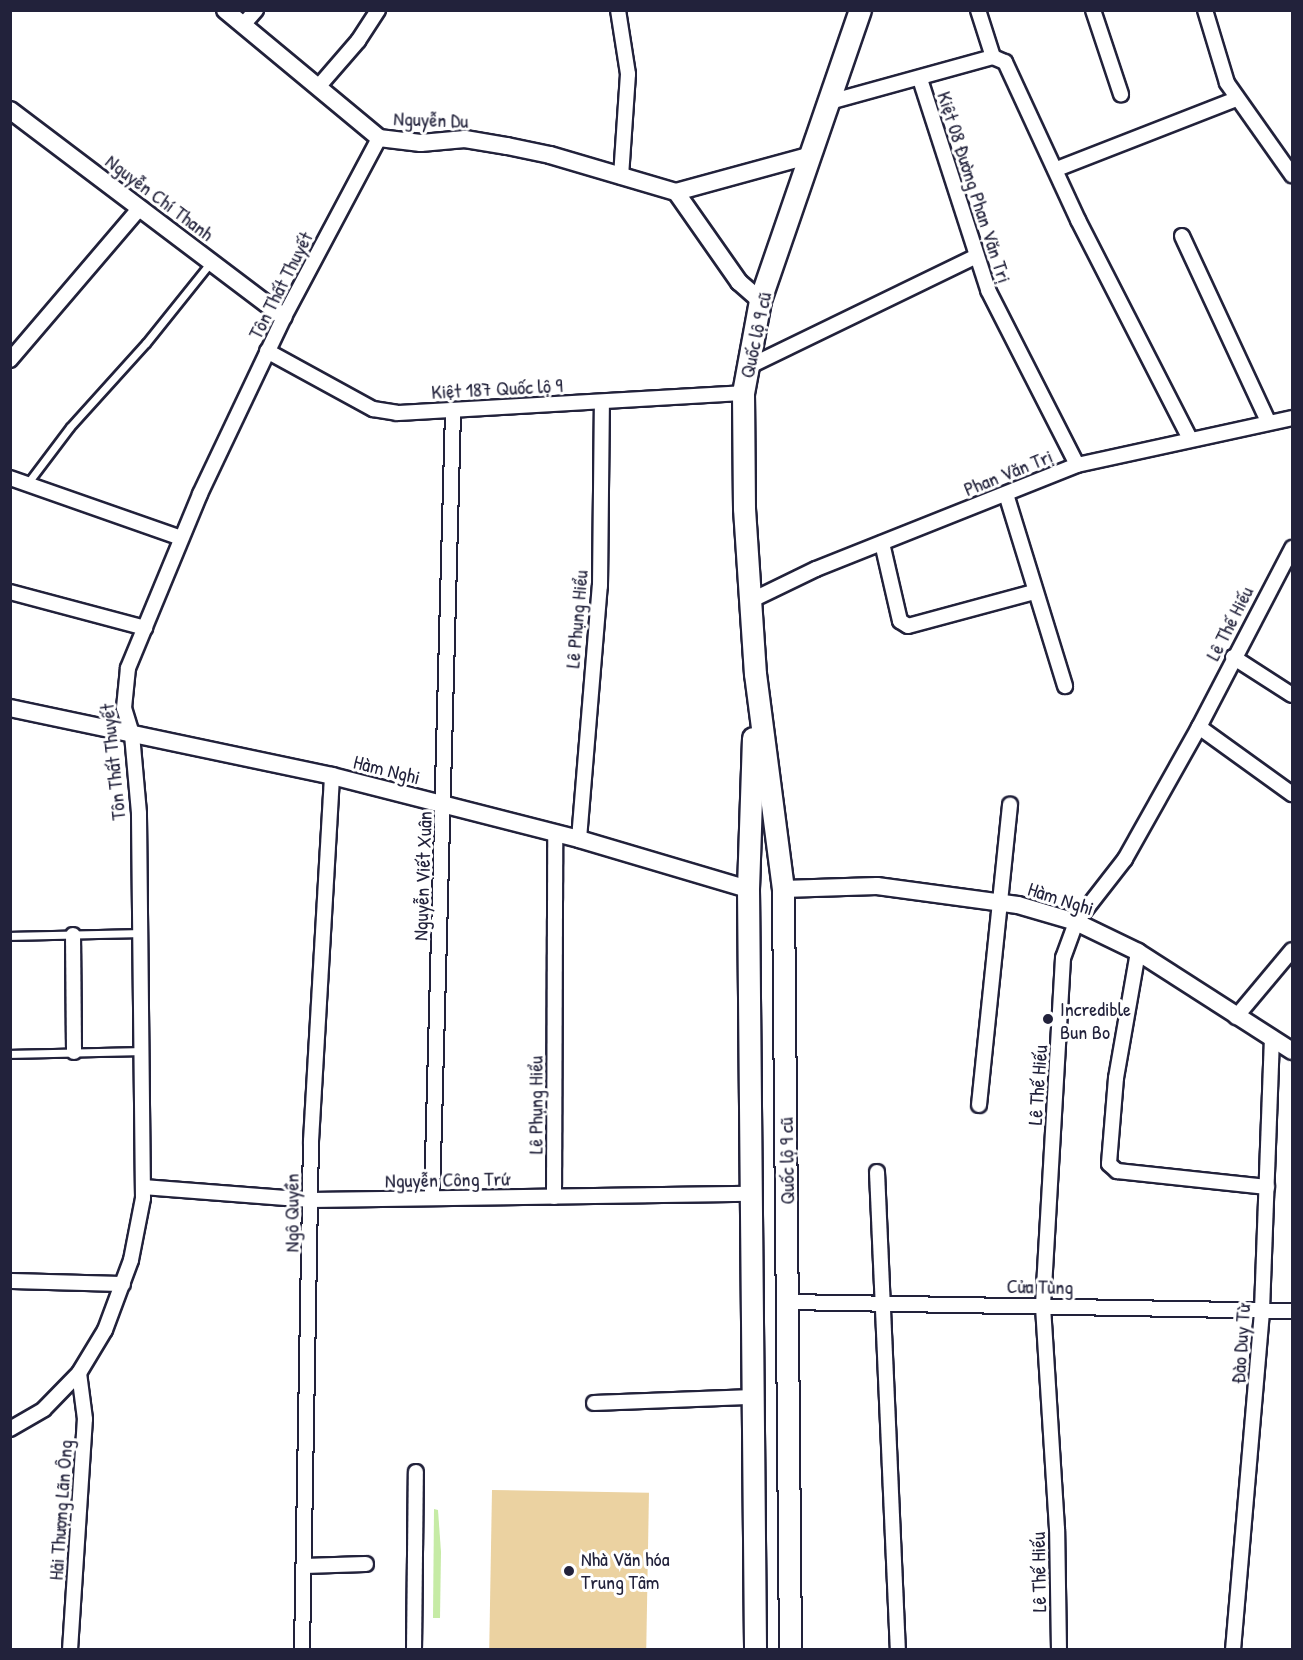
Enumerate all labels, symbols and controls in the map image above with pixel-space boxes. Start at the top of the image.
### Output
street label: Kiệt 08 Đường Phan Văn Trị [933,88,1017,286]
street label: Nguyễn Du [393,106,469,132]
street label: Nguyễn Chí Thanh [101,149,219,245]
street label: Tôn Thất Thuyết [243,227,317,343]
street label: Quốc lộ 9 cũ [734,290,776,380]
street label: Kiệt 187 Quốc lộ 9 [431,373,563,403]
street label: Phan Văn Trị [960,443,1056,501]
street label: Lê Phụng Hiểu [560,569,592,669]
street label: Lê Thế Hiếu [1200,582,1258,664]
street label: Tôn Thất Thuyết [94,702,130,822]
street label: Hàm Nghi [351,749,423,789]
street label: Nguyễn Viết Xuân [408,811,436,941]
street label: Hàm Nghi [1025,876,1097,920]
place label: Incredible Bun Bo [1060,996,1131,1043]
marker: Incredible Bun Bo [1041,1012,1055,1026]
street label: Lê Thế Hiếu [1022,1044,1052,1126]
street label: Lê Phụng Hiểu [523,1056,547,1154]
street label: Quốc lộ 9 cũ [773,1117,799,1205]
street label: Nguyễn Công Trứ [385,1166,509,1192]
street label: Ngô Quyền [279,1174,303,1252]
street label: Cửa Tùng [1006,1273,1074,1299]
street label: Đào Duy Từ [1225,1304,1255,1384]
street label: Hải Thượng Lãn Ông [43,1439,77,1581]
street label: Lê Thế Hiếu [1025,1532,1051,1612]
place label: Nhà Văn hóa Trung Tâm [581,1547,669,1594]
marker: Nhà Văn hóa Trung Tâm [562,1564,576,1578]

